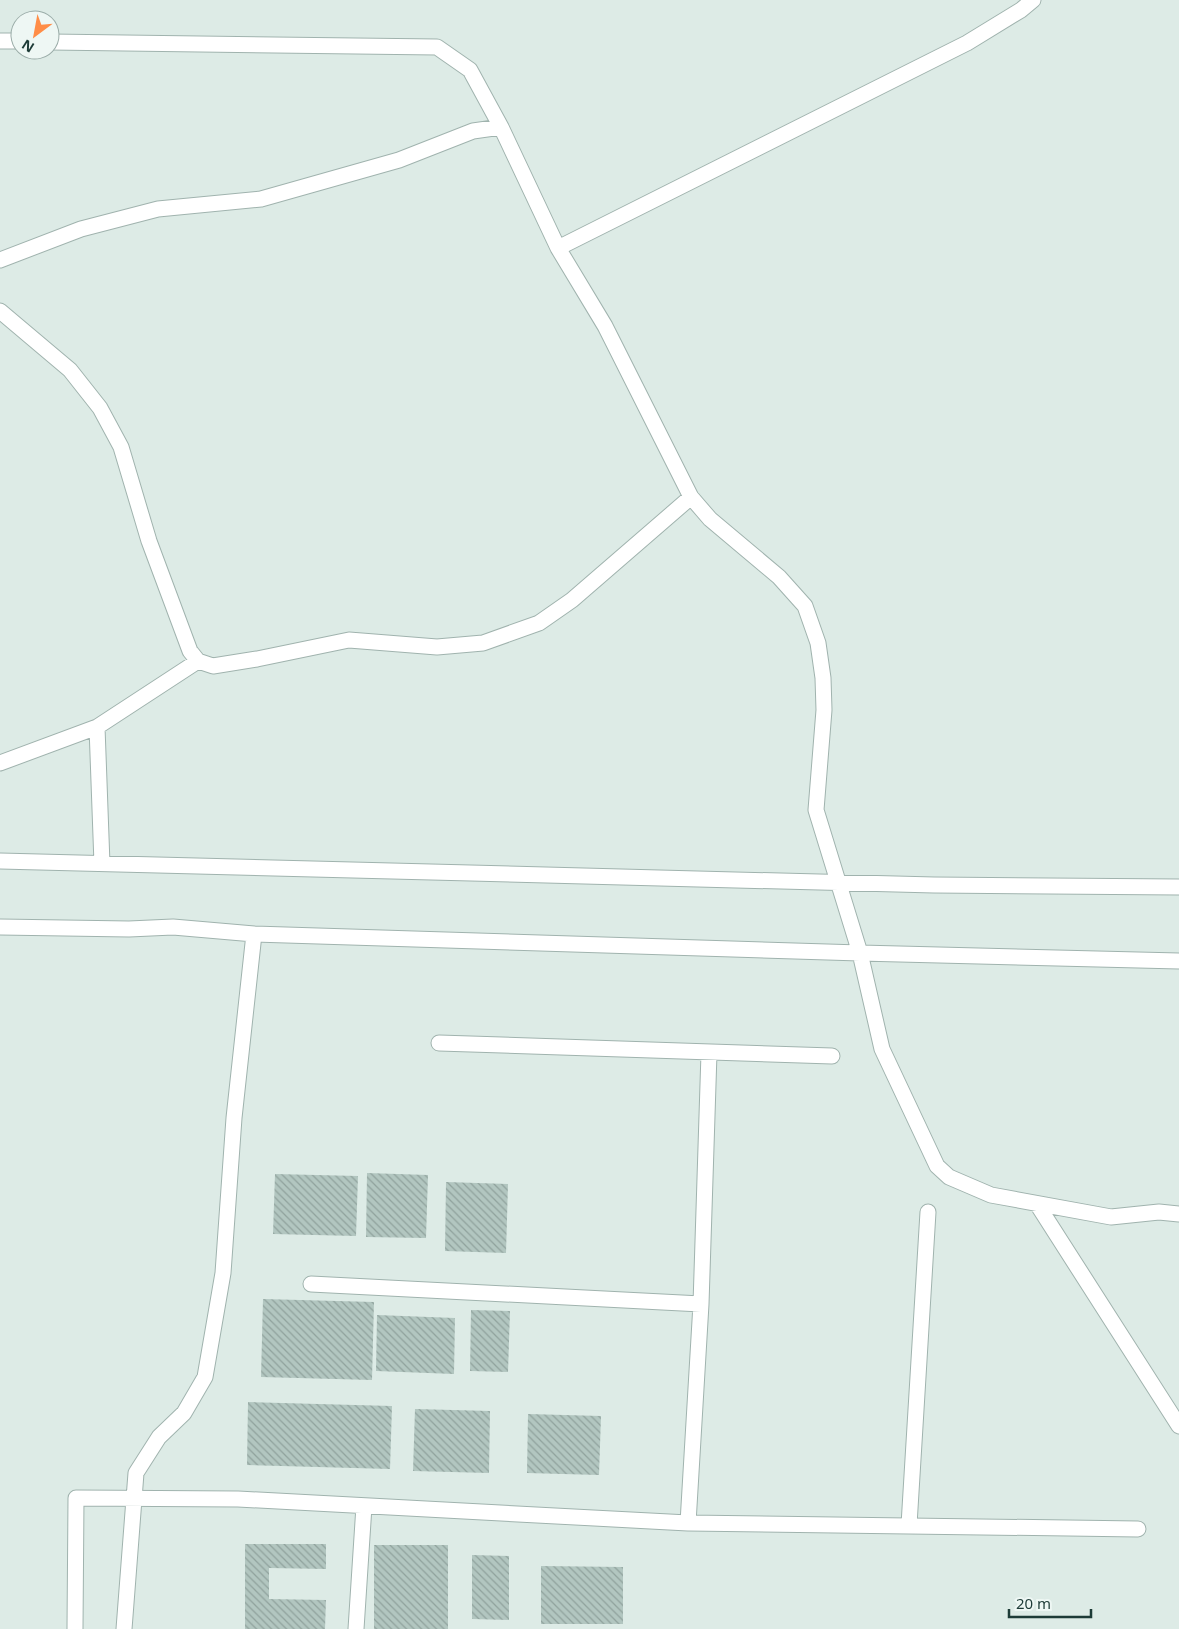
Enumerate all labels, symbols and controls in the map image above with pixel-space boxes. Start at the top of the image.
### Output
north arrow [10,10,60,60]
text: N [18,35,38,58]
scale bar [1009,1586,1092,1618]
text: 20 m [1016,1593,1051,1613]

